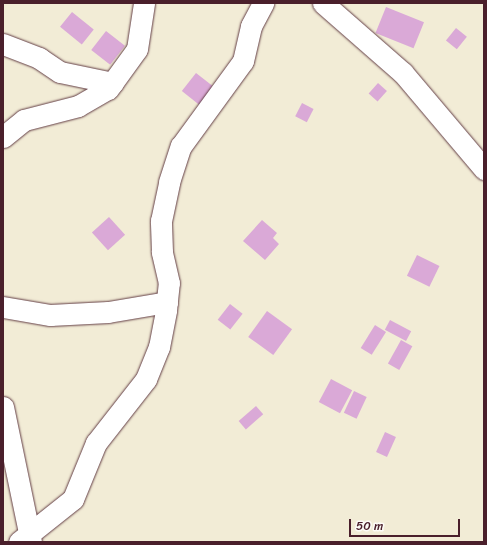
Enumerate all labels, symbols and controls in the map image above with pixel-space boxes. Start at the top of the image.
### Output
scale bar [351,511,462,537]
text: 50 m [356,515,383,537]

